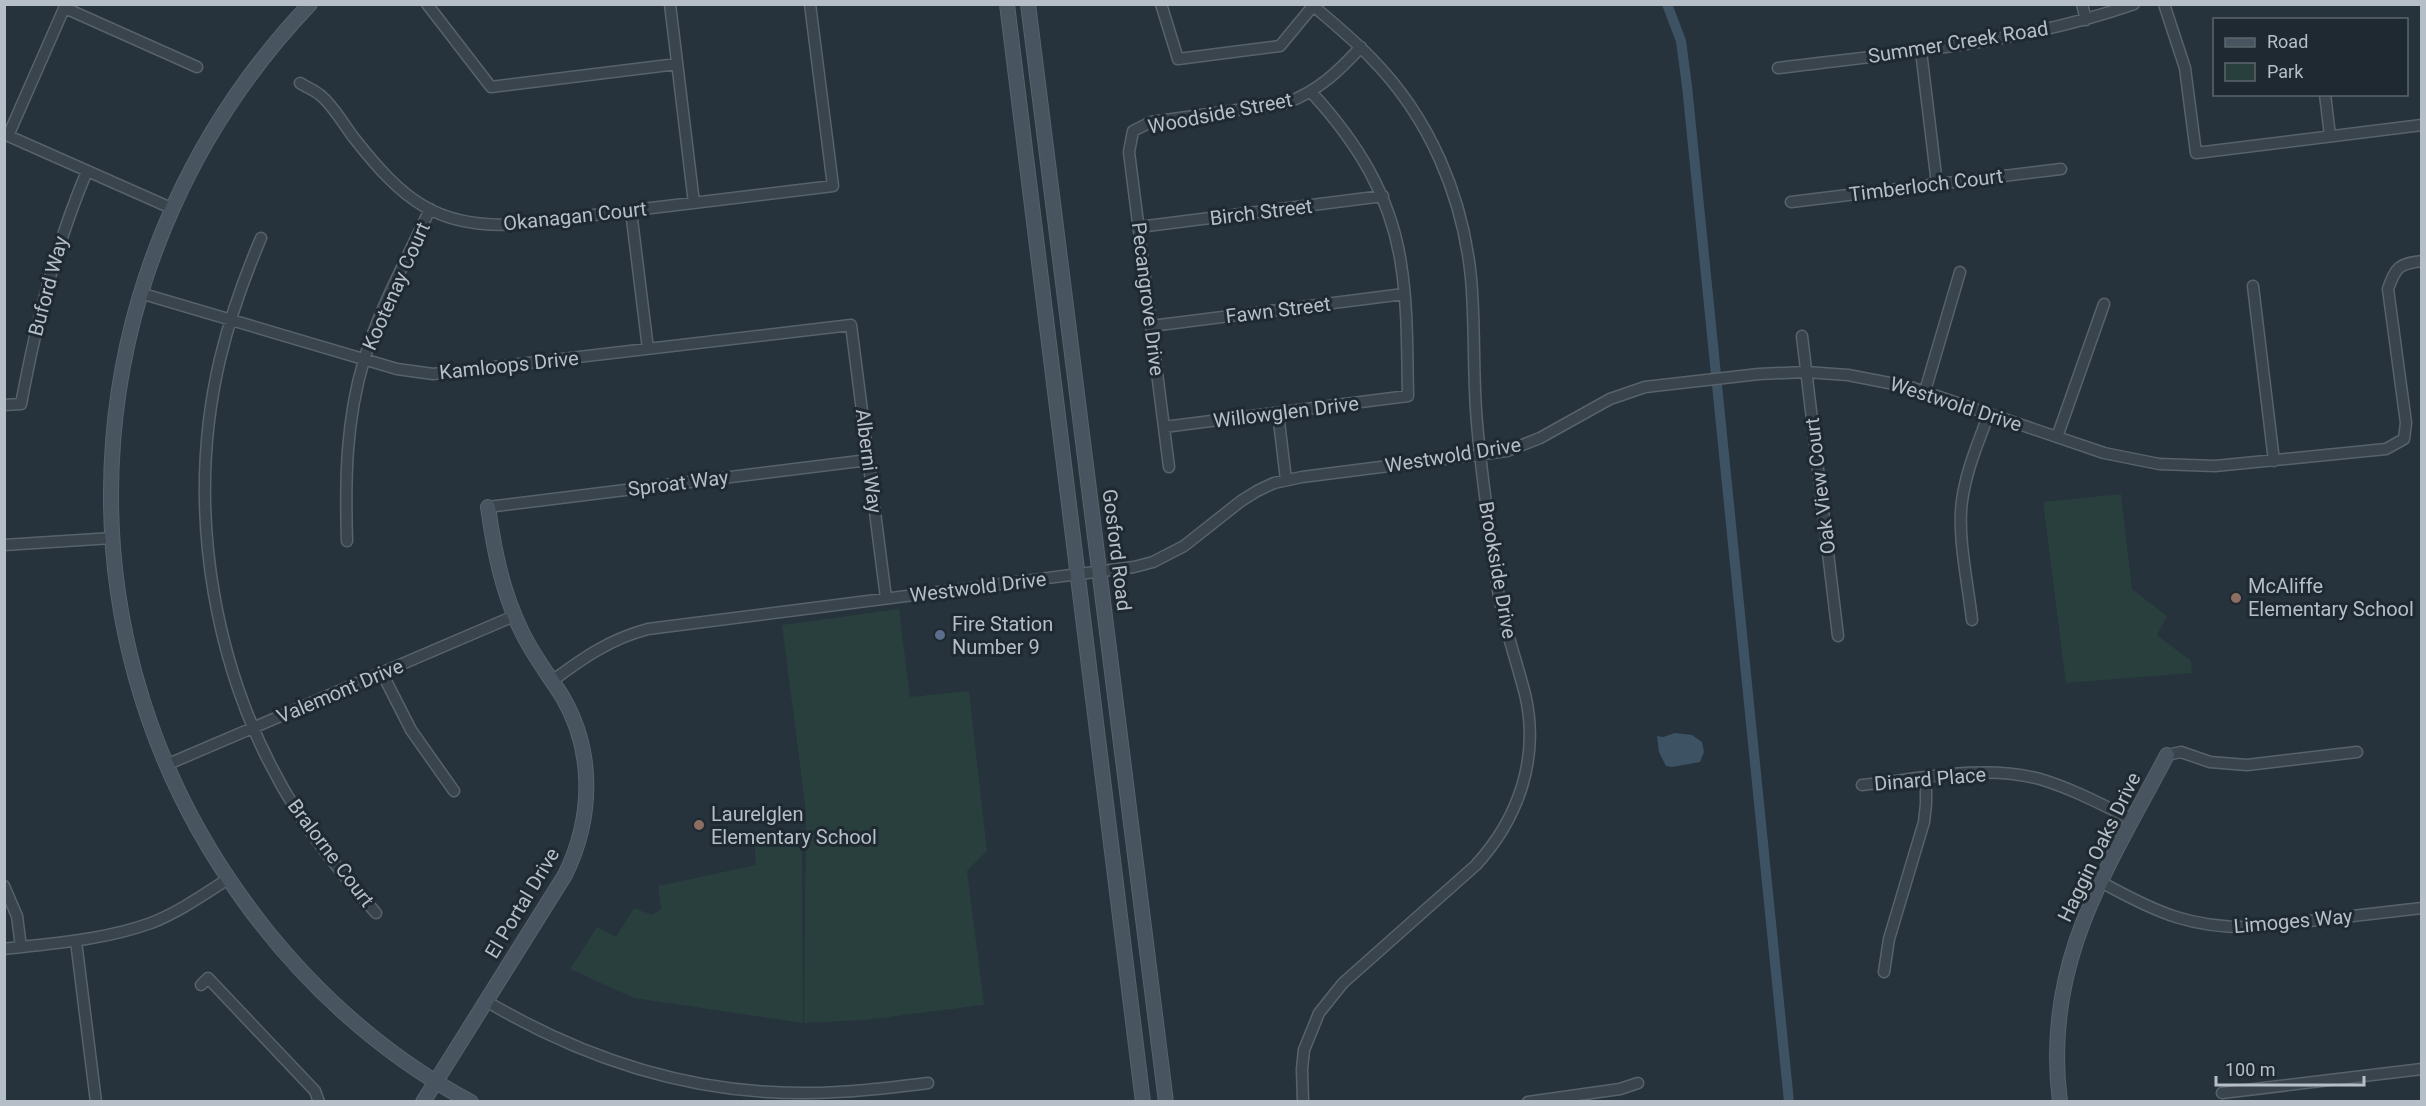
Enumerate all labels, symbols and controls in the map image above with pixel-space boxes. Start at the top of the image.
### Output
street label: Summer Creek Road [1866,16,2050,68]
legend [2213,18,2408,96]
text: Road [2267,31,2308,52]
text: Park [2267,61,2304,82]
street label: Woodside Street [1146,87,1294,139]
street label: Timberloch Court [1848,164,2004,206]
street label: Birch Street [1208,194,1314,230]
street label: Okanagan Court [502,197,648,235]
street label: Kootenay Court [357,218,435,354]
street label: Pecangrove Drive [1127,221,1169,377]
street label: Buford Way [23,233,73,339]
street label: Fawn Street [1224,292,1332,328]
street label: Kamloops Drive [438,346,580,384]
street label: Westwold Drive [1887,371,2025,437]
street label: Willowglen Drive [1212,391,1360,433]
street label: Alberni Way [851,407,887,515]
street label: Oak View Court [1800,416,1840,556]
street label: Westwold Drive [1383,432,1523,478]
street label: Sproat Way [626,465,730,501]
street label: Gosford Road [1098,488,1136,612]
street label: Brookside Drive [1474,499,1522,641]
street label: Westwold Drive [908,567,1048,607]
place label: McAliffe Elementary School [2248,574,2414,621]
marker: McAliffe Elementary School [2229,591,2243,605]
place label: Fire Station Number 9 [952,612,1053,659]
marker: Fire Station Number 9 [933,628,947,642]
street label: Valemont Drive [273,654,407,728]
street label: Dinard Place [1873,762,1987,796]
street label: Haggin Oaks Drive [2052,768,2146,926]
street label: Bralorne Court [283,794,379,912]
place label: Laurelglen Elementary School [711,802,877,849]
marker: Laurelglen Elementary School [692,818,706,832]
street label: El Portal Drive [480,843,564,963]
street label: Limoges Way [2233,904,2354,938]
scale bar [2216,1049,2364,1087]
text: 100 m [2225,1059,2276,1080]

